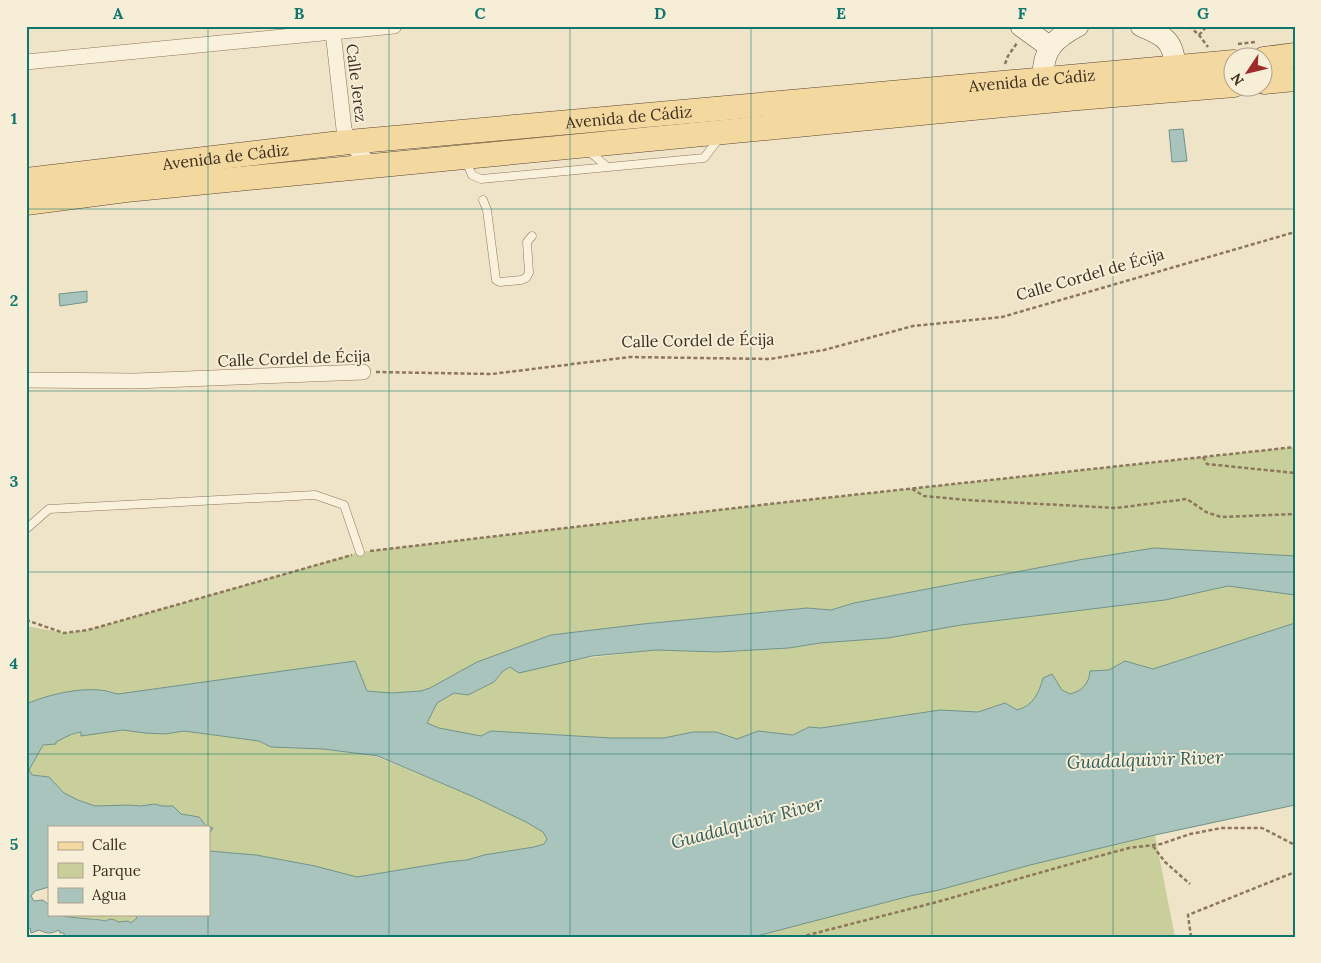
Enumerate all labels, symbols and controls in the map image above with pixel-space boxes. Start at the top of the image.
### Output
text: A [113,3,124,23]
text: B [294,3,305,23]
text: C [474,3,486,23]
text: D [654,3,666,23]
text: E [836,3,846,23]
text: F [1017,3,1027,23]
text: G [1197,3,1209,23]
street label: Calle Jerez [342,43,372,123]
north arrow [1224,48,1274,98]
street label: Avenida de Cádiz [967,65,1096,96]
text: N [1227,70,1248,89]
street label: Avenida de Cádiz [564,101,693,132]
text: 1 [11,108,17,128]
street label: Avenida de Cádiz [160,139,290,174]
street label: Calle Cordel de Écija [1014,243,1166,305]
text: 2 [10,290,18,310]
street label: Calle Cordel de Écija [621,329,775,351]
street label: Calle Cordel de Écija [217,345,371,371]
text: 3 [10,471,19,491]
text: 4 [10,653,19,673]
water label: Guadalquivir River [1066,745,1224,774]
water label: Guadalquivir River [668,791,826,854]
legend [48,826,210,916]
text: 5 [10,834,19,854]
text: Calle [92,835,127,854]
text: Parque [92,861,141,880]
text: Agua [91,885,127,904]

